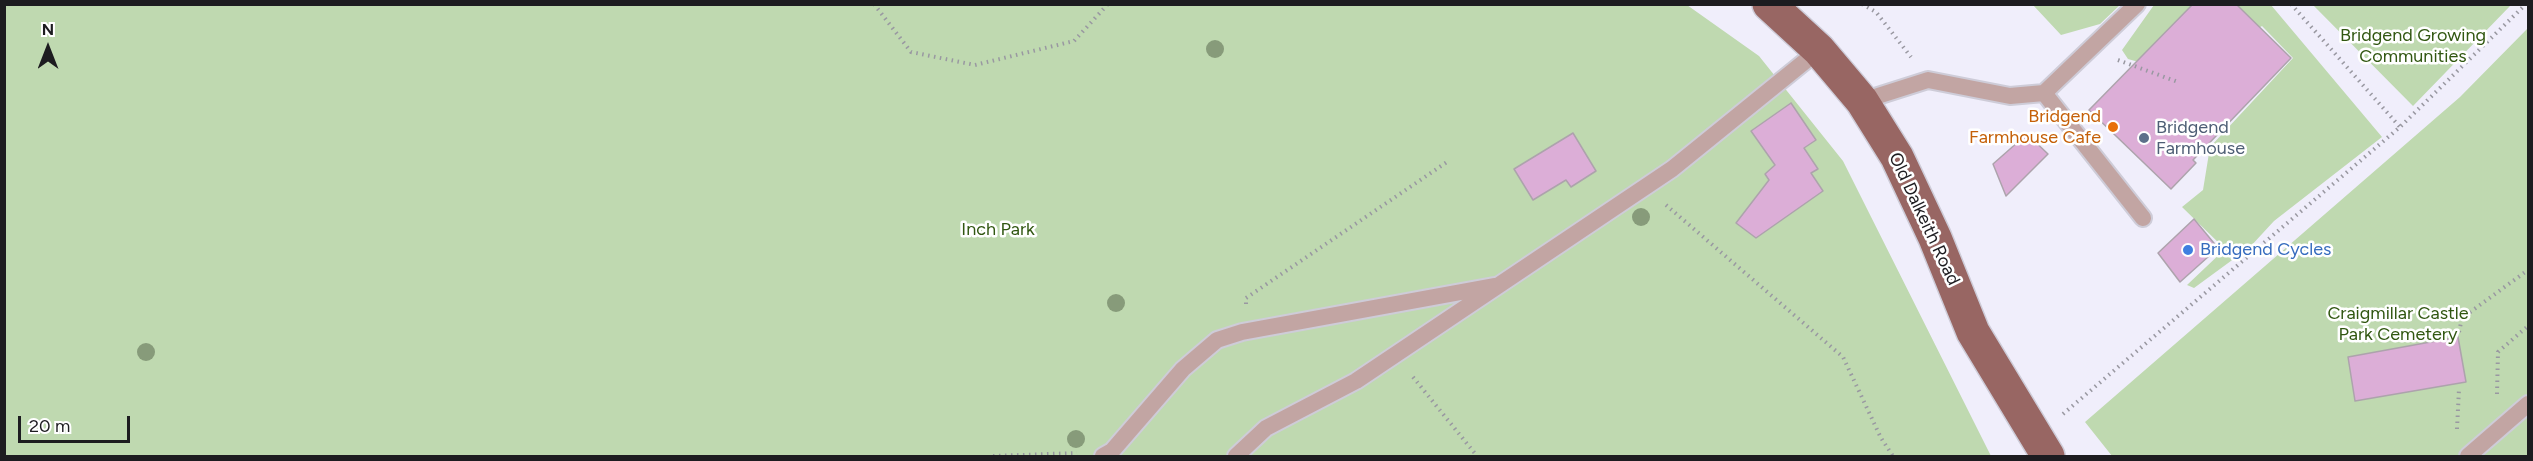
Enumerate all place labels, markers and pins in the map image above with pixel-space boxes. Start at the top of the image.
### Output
place label: Bridgend Farmhouse Cafe [1969,106,2101,148]
place label: Bridgend Farmhouse [2156,117,2245,160]
marker: Bridgend Farmhouse Cafe [2106,120,2120,134]
marker: Bridgend Farmhouse [2137,131,2151,145]
place label: Bridgend Cycles [2200,239,2331,261]
marker: Bridgend Cycles [2181,243,2195,257]

